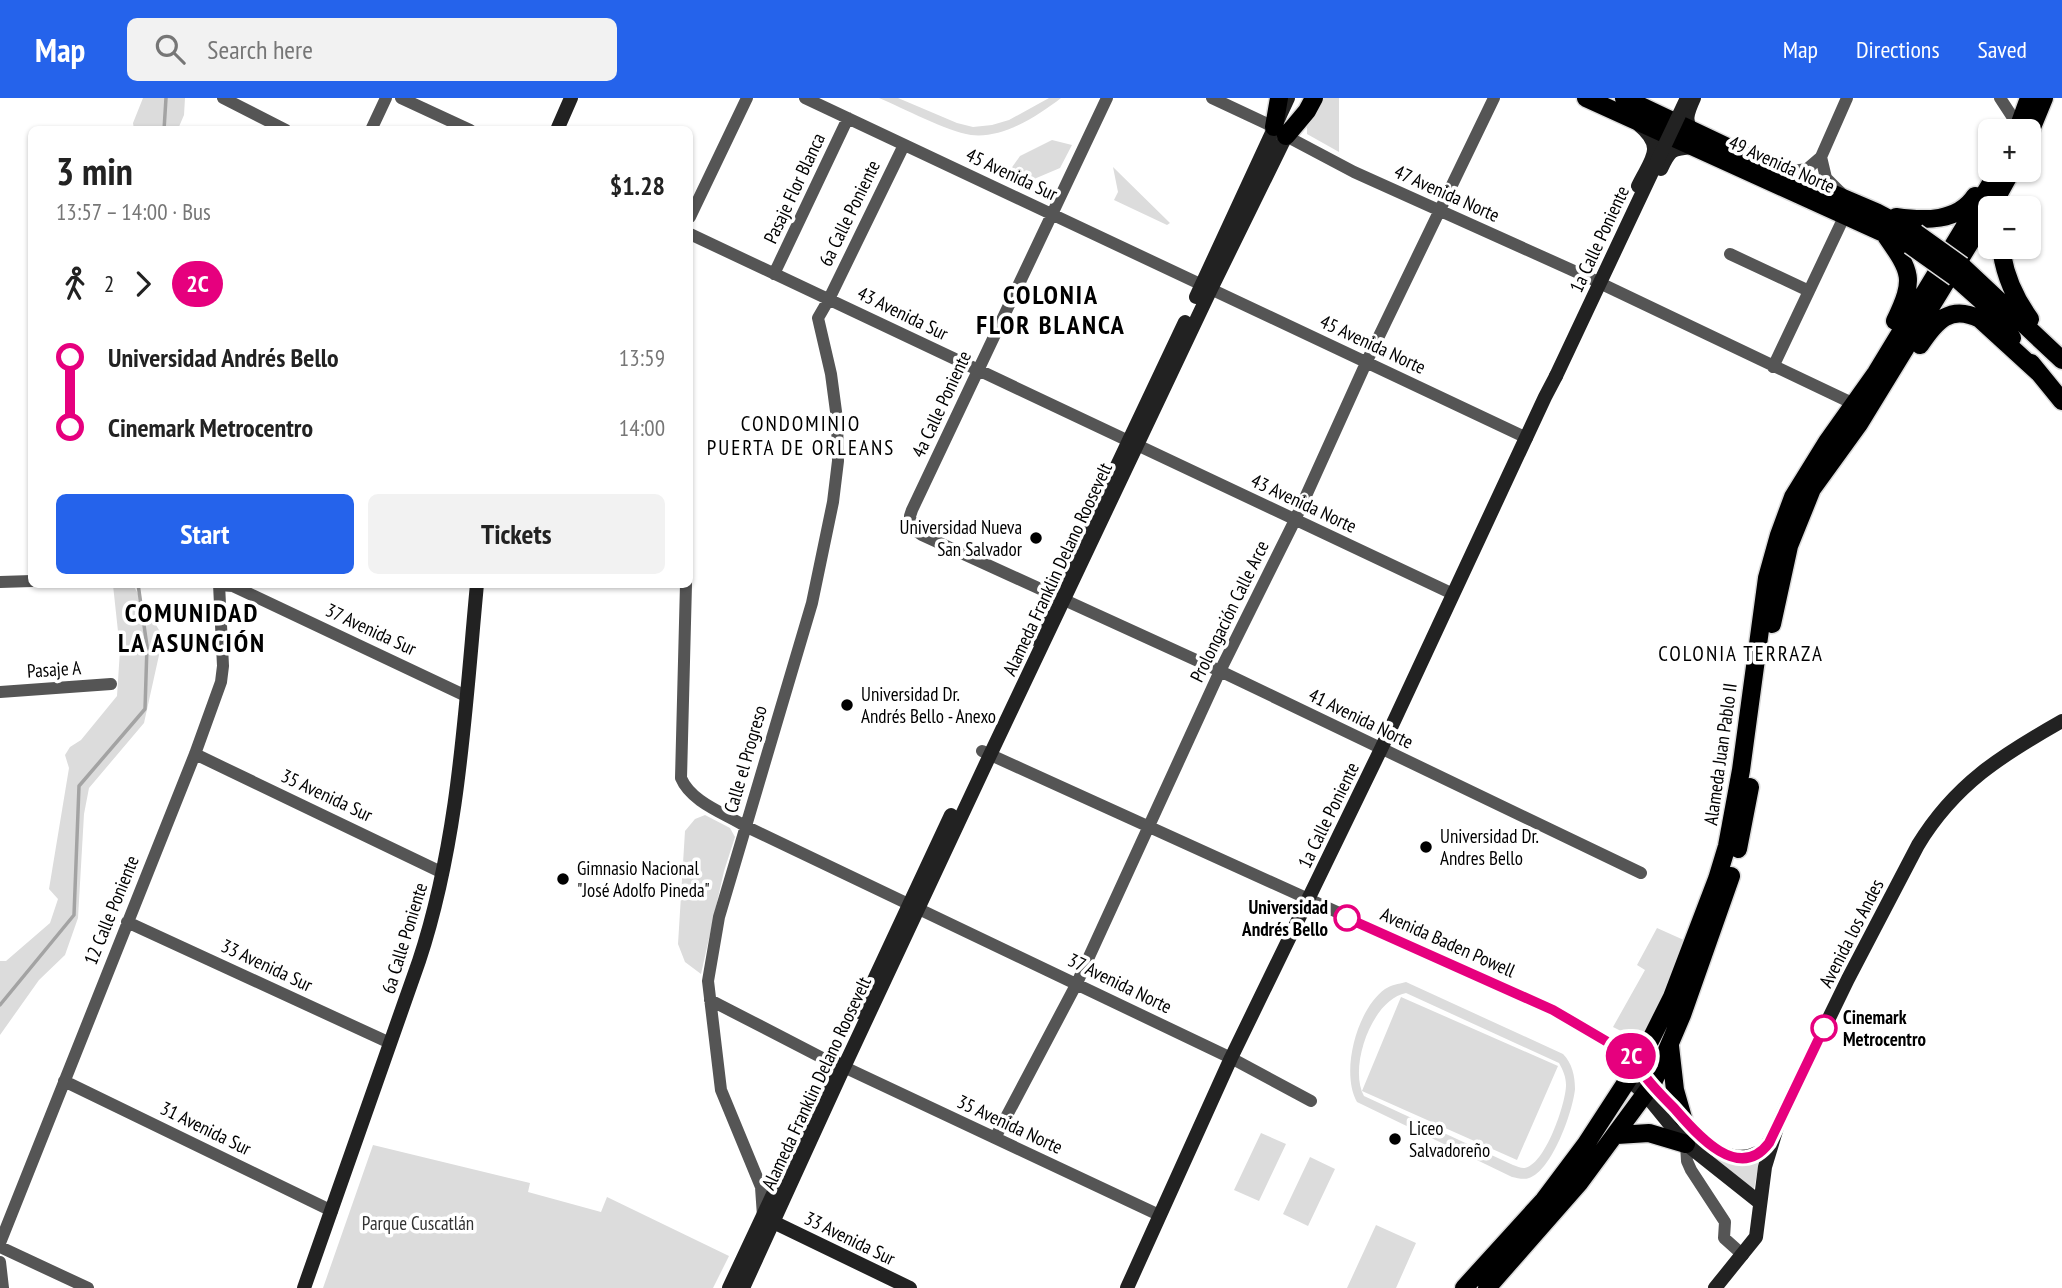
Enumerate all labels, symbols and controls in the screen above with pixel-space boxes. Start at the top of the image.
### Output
search box [127,18,617,81]
text: Map [35,28,85,71]
icon: search [151,30,189,68]
text: Search here [207,33,313,66]
text: Map [1783,34,1818,65]
text: Directions [1856,34,1940,65]
text: Saved [1978,34,2027,65]
map controls [1978,119,2041,259]
button: + [1978,119,2041,182]
street label: Pasaje Flor Blanca [758,129,830,247]
street label: 49 Avenida Norte [1725,130,1839,198]
street label: 45 Avenida Sur [962,142,1062,206]
text: 3 min [56,146,133,195]
street label: 6a Calle Poniente [813,156,885,270]
street label: 47 Avenida Norte [1391,159,1504,227]
text: $1.28 [610,169,665,202]
street label: 1a Calle Poniente [1564,182,1634,296]
button: − [1978,196,2041,259]
text: 13:57 – 14:00 · Bus [56,197,211,226]
icon: walk [56,265,94,303]
icon: forward [124,265,162,303]
text: 2C [186,268,209,299]
text: 2 [104,269,114,298]
district label: COLONIA FLOR BLANCA [976,278,1126,341]
street label: 43 Avenida Sur [854,281,953,346]
street label: 45 Avenida Norte [1316,309,1430,379]
text: Universidad Andrés Bello [108,341,339,374]
text: 13:59 [619,343,665,372]
street label: 4a Calle Poniente [906,347,976,461]
district label: CONDOMINIO PUERTA DE ORLEANS [707,410,895,461]
text: Cinemark Metrocentro [108,411,313,444]
text: 14:00 [619,413,665,442]
street label: Alameda Franklin Delano Roosevelt [997,458,1117,679]
street label: 43 Avenida Norte [1247,468,1361,538]
button: Start [56,494,354,574]
button: Tickets [368,494,665,574]
place label: Universidad Nueva San Salvador [900,515,1023,561]
marker: Universidad Nueva San Salvador [1028,530,1044,546]
street label: Prolongación Calle Arce [1184,536,1274,686]
district label: COMUNIDAD LA ASUNCIÓN [118,596,266,659]
street label: 37 Avenida Sur [322,598,421,661]
district label: COLONIA TERRAZA [1658,640,1824,667]
street label: Pasaje A [26,655,82,683]
street label: Alameda Juan Pablo II [1698,681,1742,827]
place label: Universidad Dr. Andrés Bello - Anexo [861,682,996,728]
street label: 41 Avenida Norte [1305,682,1417,754]
marker: Universidad Dr. Andrés Bello - Anexo [839,697,855,713]
street label: Calle el Progreso [718,703,772,815]
street label: 1a Calle Poniente [1292,758,1364,872]
street label: 35 Avenida Sur [277,763,377,827]
place label: Universidad Dr. Andres Bello [1440,824,1539,870]
marker: Universidad Dr. Andres Bello [1418,839,1434,855]
street label: 12 Calle Poniente [78,852,144,968]
place label: Gimnasio Nacional "José Adolfo Pineda" [577,856,710,902]
marker: Gimnasio Nacional "José Adolfo Pineda" [555,871,571,887]
street label: Avenida los Andes [1813,875,1889,991]
street label: 6a Calle Poniente [376,879,432,996]
place label: Universidad Andrés Bello [1241,895,1328,941]
street label: Avenida Baden Powell [1377,902,1520,983]
marker: Universidad Andrés Bello [1334,905,1360,931]
street label: 33 Avenida Sur [217,933,317,997]
street label: 37 Avenida Norte [1064,948,1176,1019]
street label: Alameda Franklin Delano Roosevelt [756,972,876,1193]
place label: Cinemark Metrocentro [1843,1005,1926,1051]
marker: Cinemark Metrocentro [1811,1015,1837,1041]
line badge: 2C [1600,1033,1662,1079]
text: 2C [1620,1040,1642,1071]
street label: 35 Avenida Norte [953,1089,1067,1159]
street label: 31 Avenida Sur [157,1096,256,1161]
place label: Liceo Salvadoreño [1409,1116,1490,1162]
marker: Liceo Salvadoreño [1387,1131,1403,1147]
street label: 33 Avenida Sur [801,1206,900,1271]
park label: Parque Cuscatlán [362,1211,474,1235]

